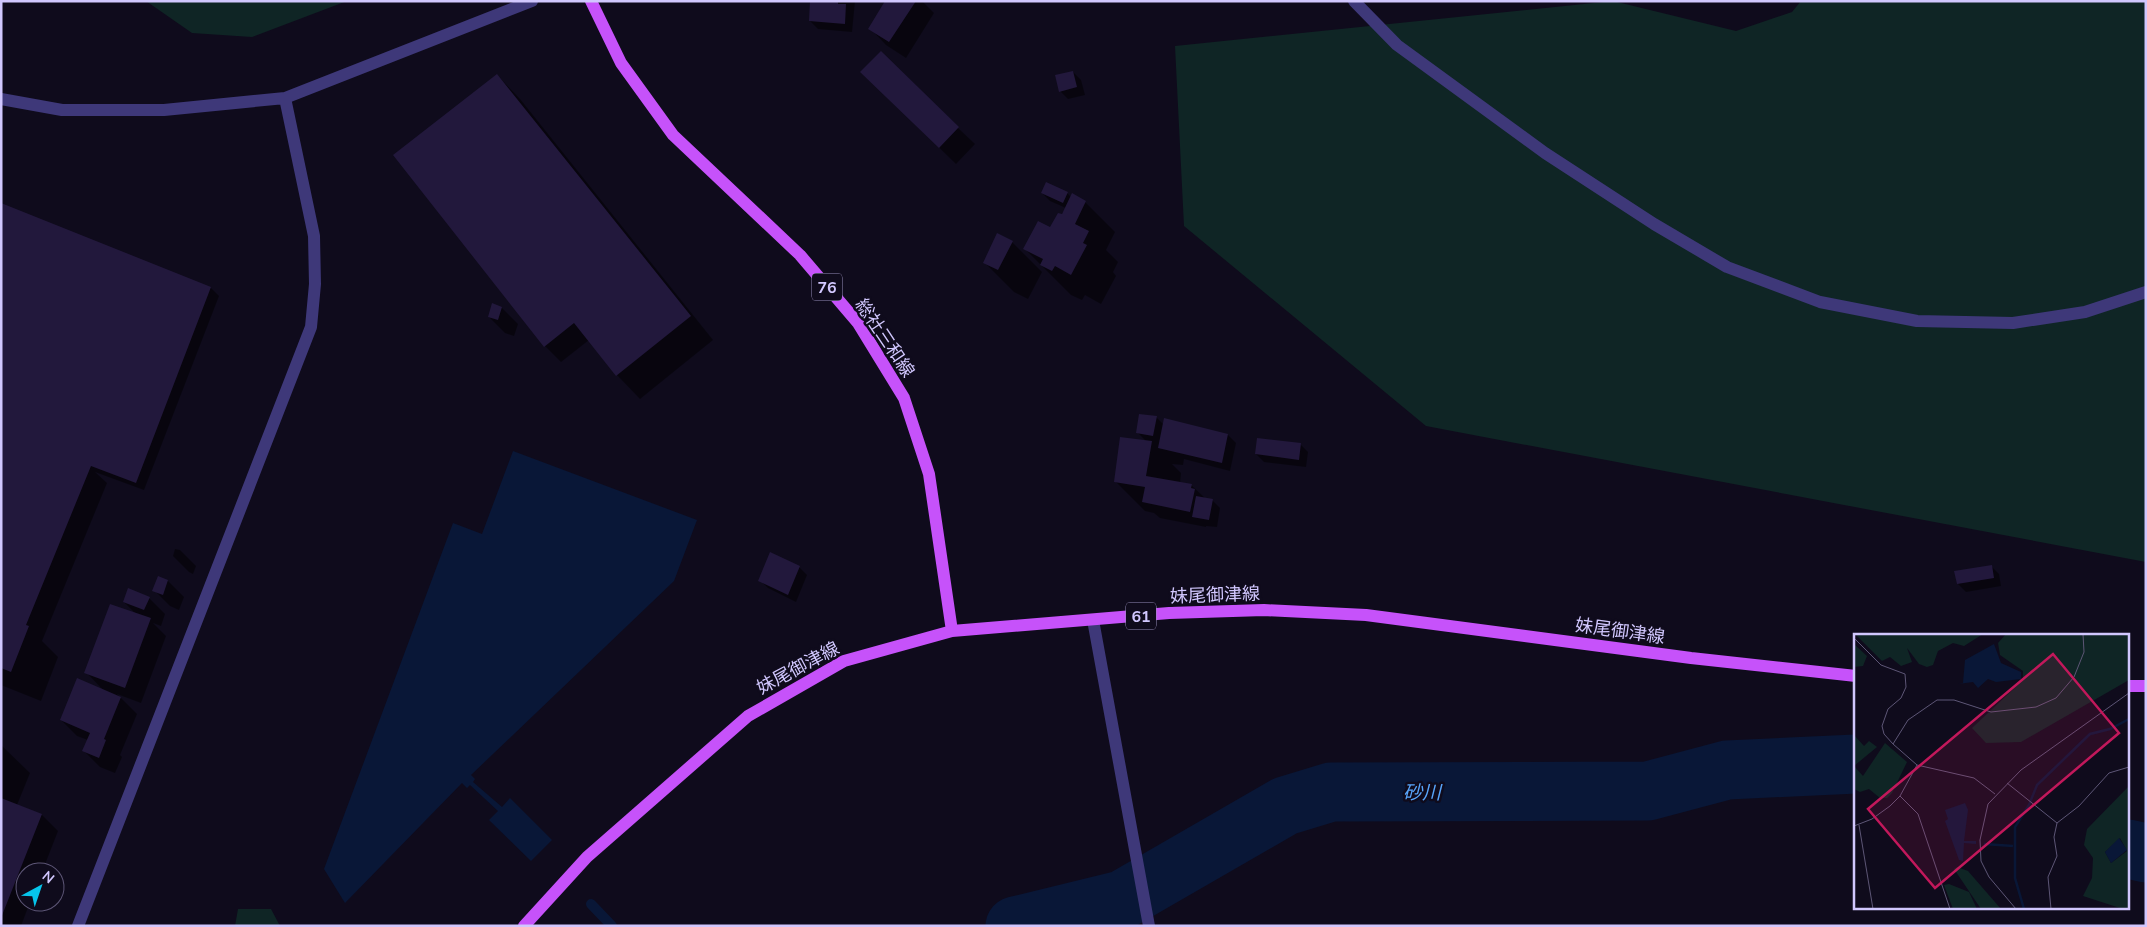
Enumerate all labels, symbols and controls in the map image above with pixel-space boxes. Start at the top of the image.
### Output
road number: 76 [812,274,842,300]
street label: 総社三和線 [850,294,920,382]
street label: 妹尾御津線 [1170,581,1260,609]
road number: 61 [1126,602,1156,630]
street label: 妹尾御津線 [1574,613,1666,649]
inset map [1854,634,2130,910]
street label: 妹尾御津線 [753,636,843,700]
water label: 砂川 [1403,780,1443,806]
north arrow [15,862,65,912]
text: N [38,867,58,888]

